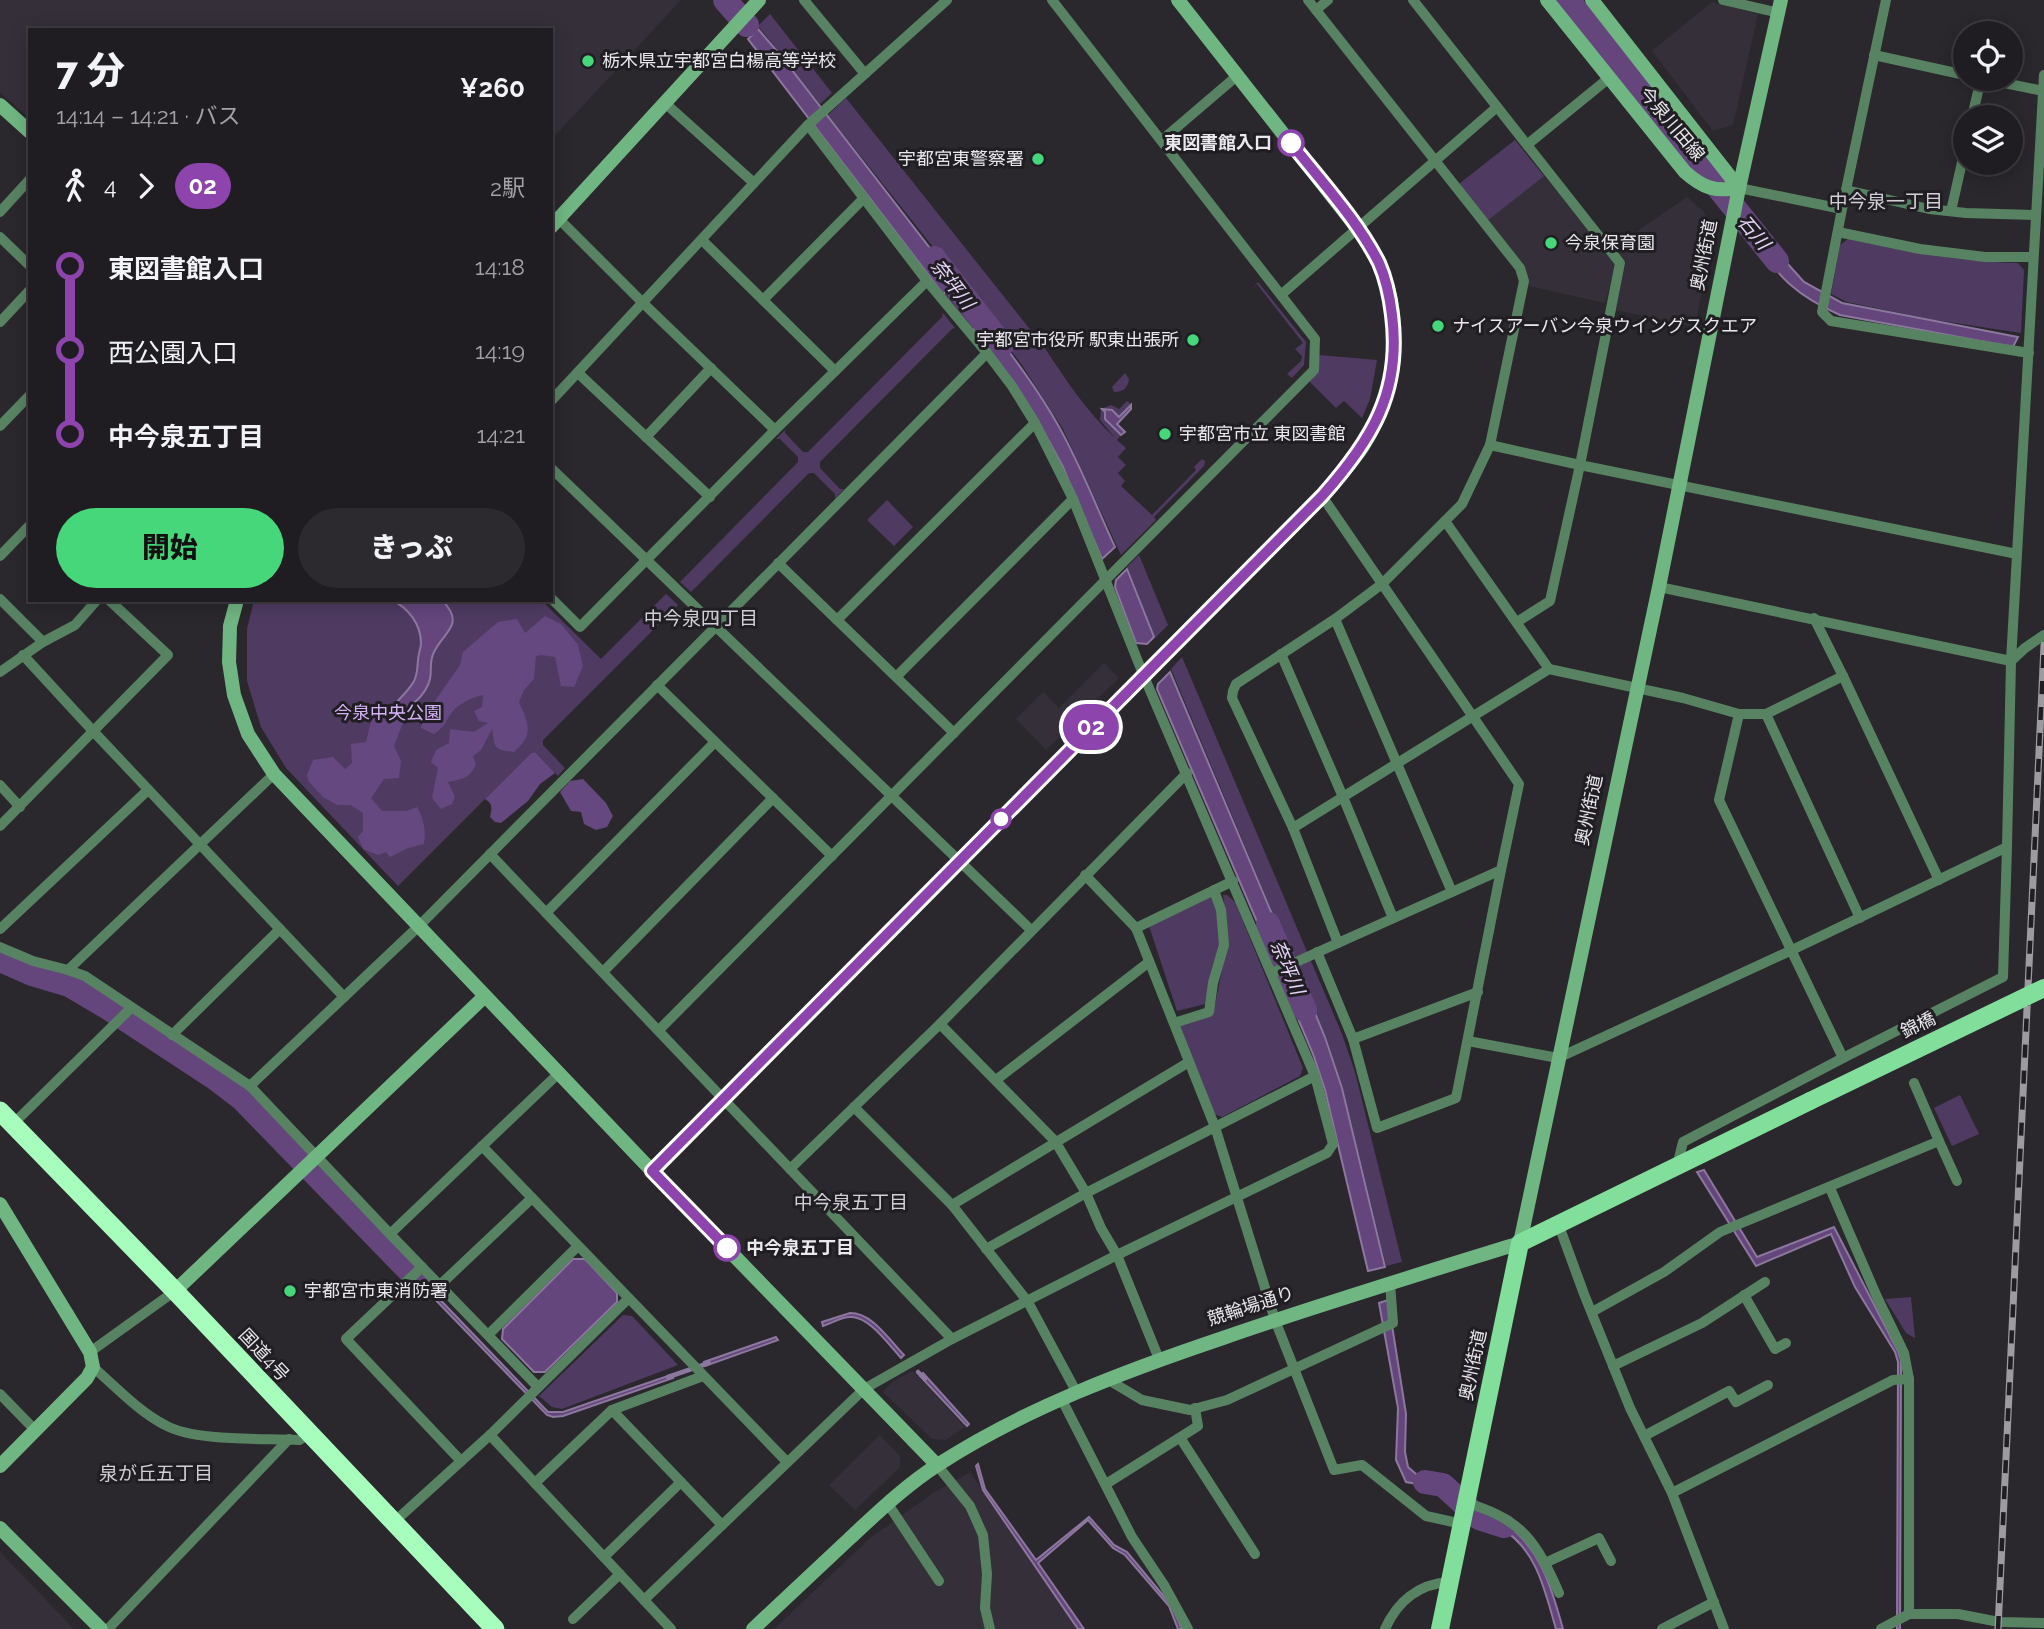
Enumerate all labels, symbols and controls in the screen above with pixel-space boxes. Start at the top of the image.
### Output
map controls [1953,21,2023,175]
button: locate [1953,21,2023,91]
text: 7 分 [56,48,125,93]
place label: 栃木県立宇都宮白楊高等学校 [602,50,836,71]
marker: 栃木県立宇都宮白楊高等学校 [580,53,596,69]
text: ¥260 [460,73,525,103]
street label: 今泉川田線 [1635,82,1709,165]
text: 14:14 – 14:21 · バス [56,102,241,129]
button: layers [1953,105,2023,175]
marker: 東図書館入口 [1278,130,1304,156]
place label: 東図書館入口 [1164,132,1272,153]
place label: 宇都宮東警察署 [898,148,1024,169]
marker: 宇都宮東警察署 [1030,151,1046,167]
icon: walk [56,167,94,205]
icon: forward [127,167,165,205]
text: 02 [189,171,217,200]
text: 4 [104,172,117,199]
text: 2駅 [490,174,525,201]
district label: 中今泉一丁目 [1829,190,1943,212]
water label: 石川 [1733,210,1776,255]
street label: 奥州街道 [1686,218,1721,292]
place label: 今泉保育園 [1565,232,1655,253]
marker: 今泉保育園 [1543,235,1559,251]
text: 14:18 [475,253,525,280]
text: 東図書館入口 [108,254,264,284]
water label: 奈坪川 [927,255,980,315]
place label: ナイスアーバン今泉ウイングスクエア [1452,315,1757,336]
marker: ナイスアーバン今泉ウイングスクエア [1430,318,1446,334]
place label: 宇都宮市役所 駅東出張所 [976,329,1179,350]
marker: 宇都宮市役所 駅東出張所 [1185,332,1201,348]
text: 14:19 [475,337,525,364]
text: 西公園入口 [108,338,238,368]
text: 14:21 [476,421,525,448]
text: 中今泉五丁目 [108,422,264,452]
place label: 宇都宮市立 東図書館 [1179,423,1346,444]
marker: 宇都宮市立 東図書館 [1157,426,1173,442]
button: 開始 [56,508,284,588]
button: きっぷ [298,508,525,588]
district label: 中今泉四丁目 [644,607,758,629]
park label: 今泉中央公園 [334,702,442,723]
line badge: 02 [1060,704,1122,750]
text: 02 [1077,712,1105,741]
street label: 奥州街道 [1571,772,1606,847]
unlabelled marker [991,809,1011,829]
water label: 奈坪川 [1267,936,1310,999]
street label: 錦橋 [1897,1007,1939,1042]
district label: 中今泉五丁目 [794,1191,908,1213]
marker: 中今泉五丁目 [714,1235,740,1261]
place label: 中今泉五丁目 [746,1237,854,1258]
place label: 宇都宮市東消防署 [304,1280,448,1301]
street label: 競輪場通り [1205,1282,1297,1329]
marker: 宇都宮市東消防署 [282,1283,298,1299]
street label: 国道4号 [235,1324,294,1385]
street label: 奥州街道 [1455,1327,1490,1402]
district label: 泉が丘五丁目 [99,1462,213,1484]

